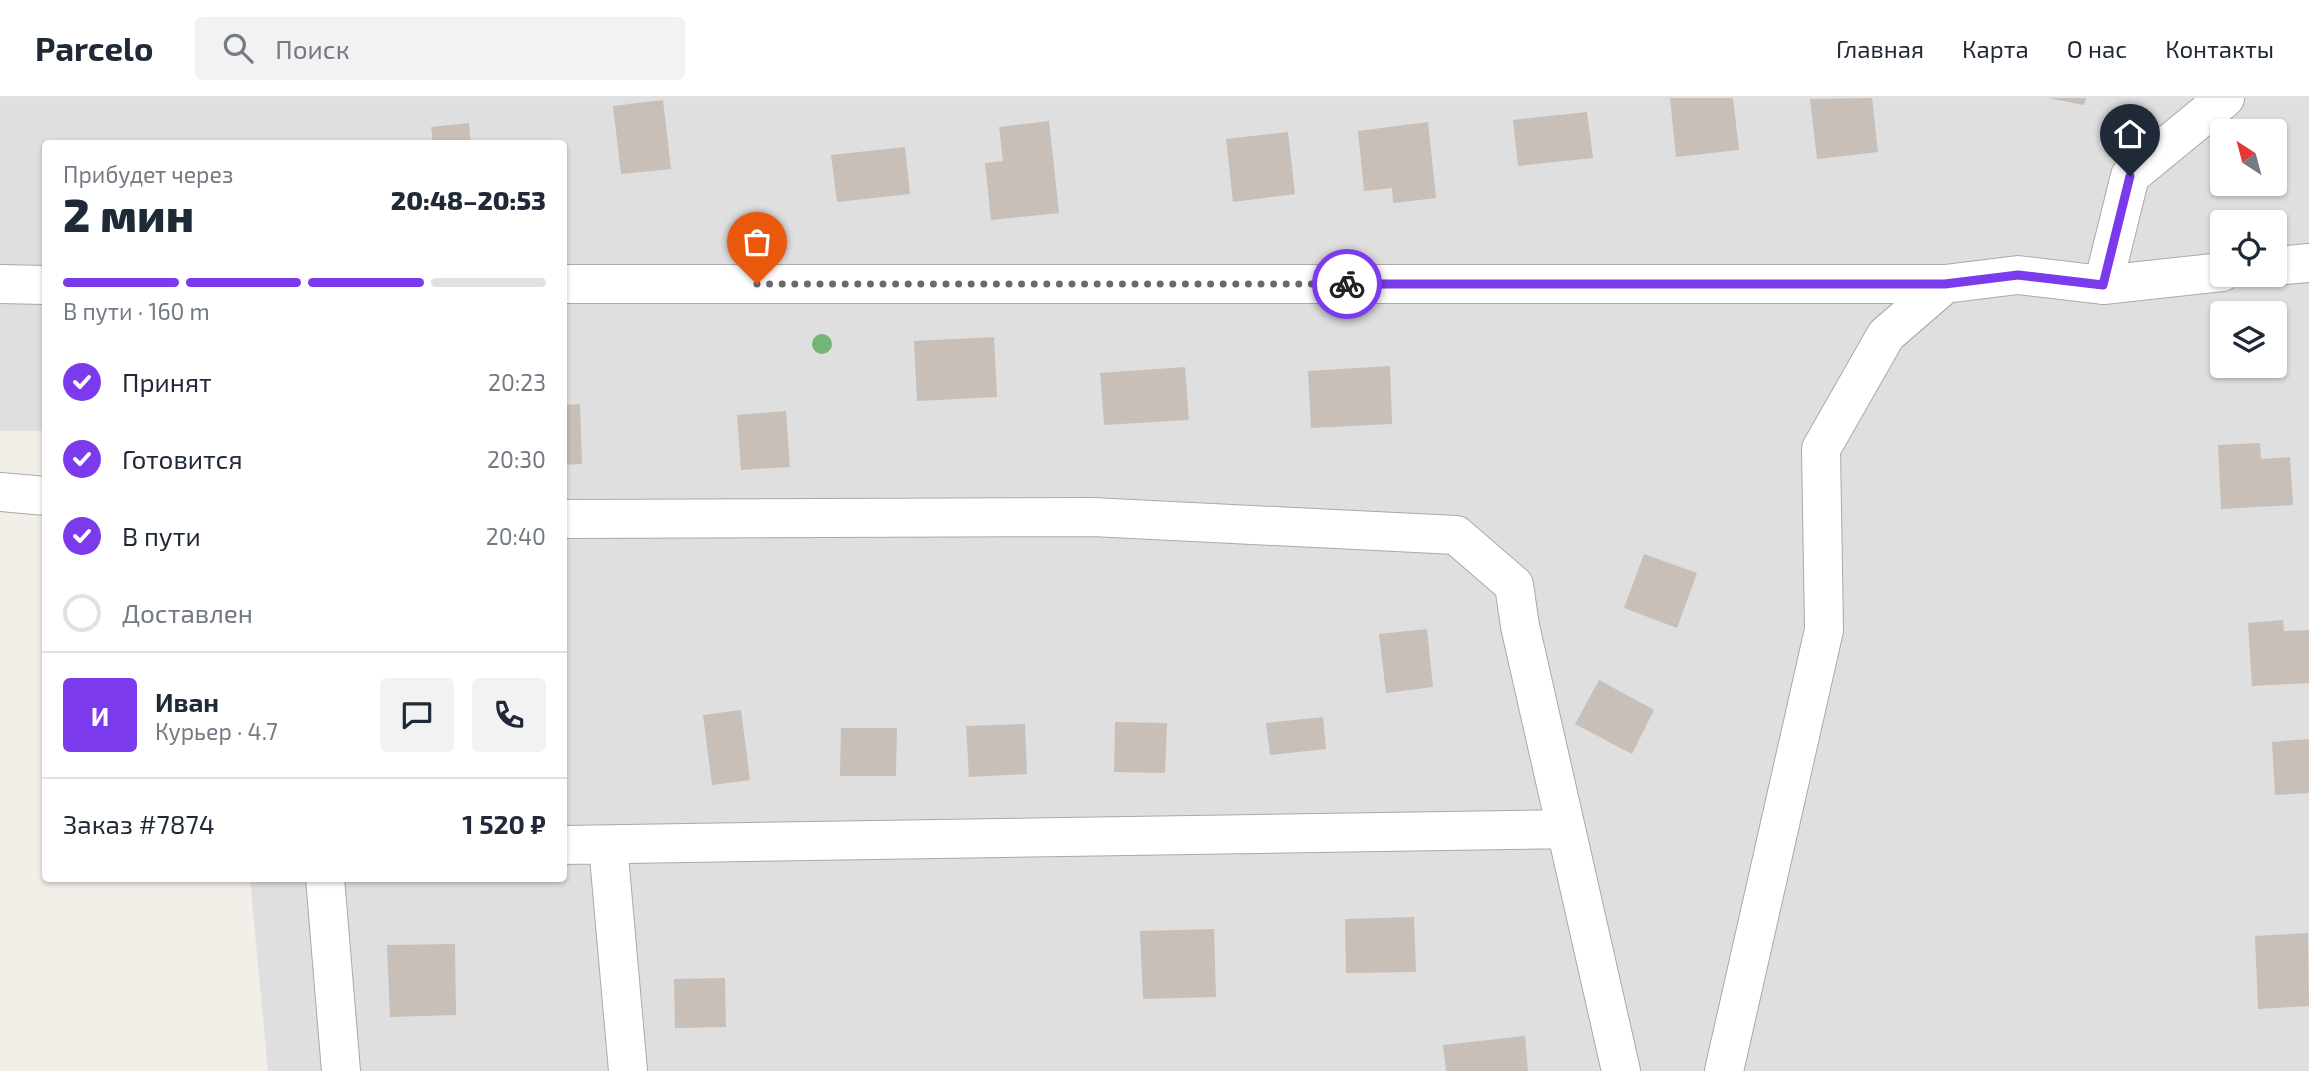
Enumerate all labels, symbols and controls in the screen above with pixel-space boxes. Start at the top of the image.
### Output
search box [195,17,685,80]
text: Parcelo [35,28,153,68]
icon: search [219,29,257,67]
text: Поиск [275,33,350,64]
text: Главная [1836,34,1924,63]
text: Карта [1962,34,2029,63]
text: О нас [2067,34,2127,63]
text: Контакты [2165,34,2274,63]
pin [2100,104,2160,176]
icon: home [2111,115,2149,153]
north arrow [2210,119,2287,196]
map controls [2210,119,2287,378]
text: Прибудет через [63,160,233,188]
text: 20:48–20:53 [391,184,546,215]
text: 2 мин [63,186,194,241]
button: locate [2210,210,2287,287]
pin [727,212,787,284]
icon: bag [738,223,776,261]
courier [1312,249,1382,319]
icon: bike [1328,265,1366,303]
text: В пути · 160 m [63,297,210,325]
button: layers [2210,301,2287,378]
icon: check [63,363,101,401]
text: Принят [122,366,212,397]
text: 20:23 [488,368,546,396]
icon: check [63,440,101,478]
text: Готовится [122,443,243,474]
text: 20:30 [487,445,546,473]
icon: check [63,517,101,555]
text: В пути [122,520,201,551]
text: 20:40 [486,522,546,550]
text: Доставлен [122,597,253,628]
button: chat [380,678,454,752]
button: phone [472,678,546,752]
text: Иван [155,686,219,717]
text: И [91,700,109,731]
text: Курьер · 4.7 [155,717,278,745]
text: Заказ #7874 [63,808,215,839]
text: 1 520 ₽ [462,808,546,839]

